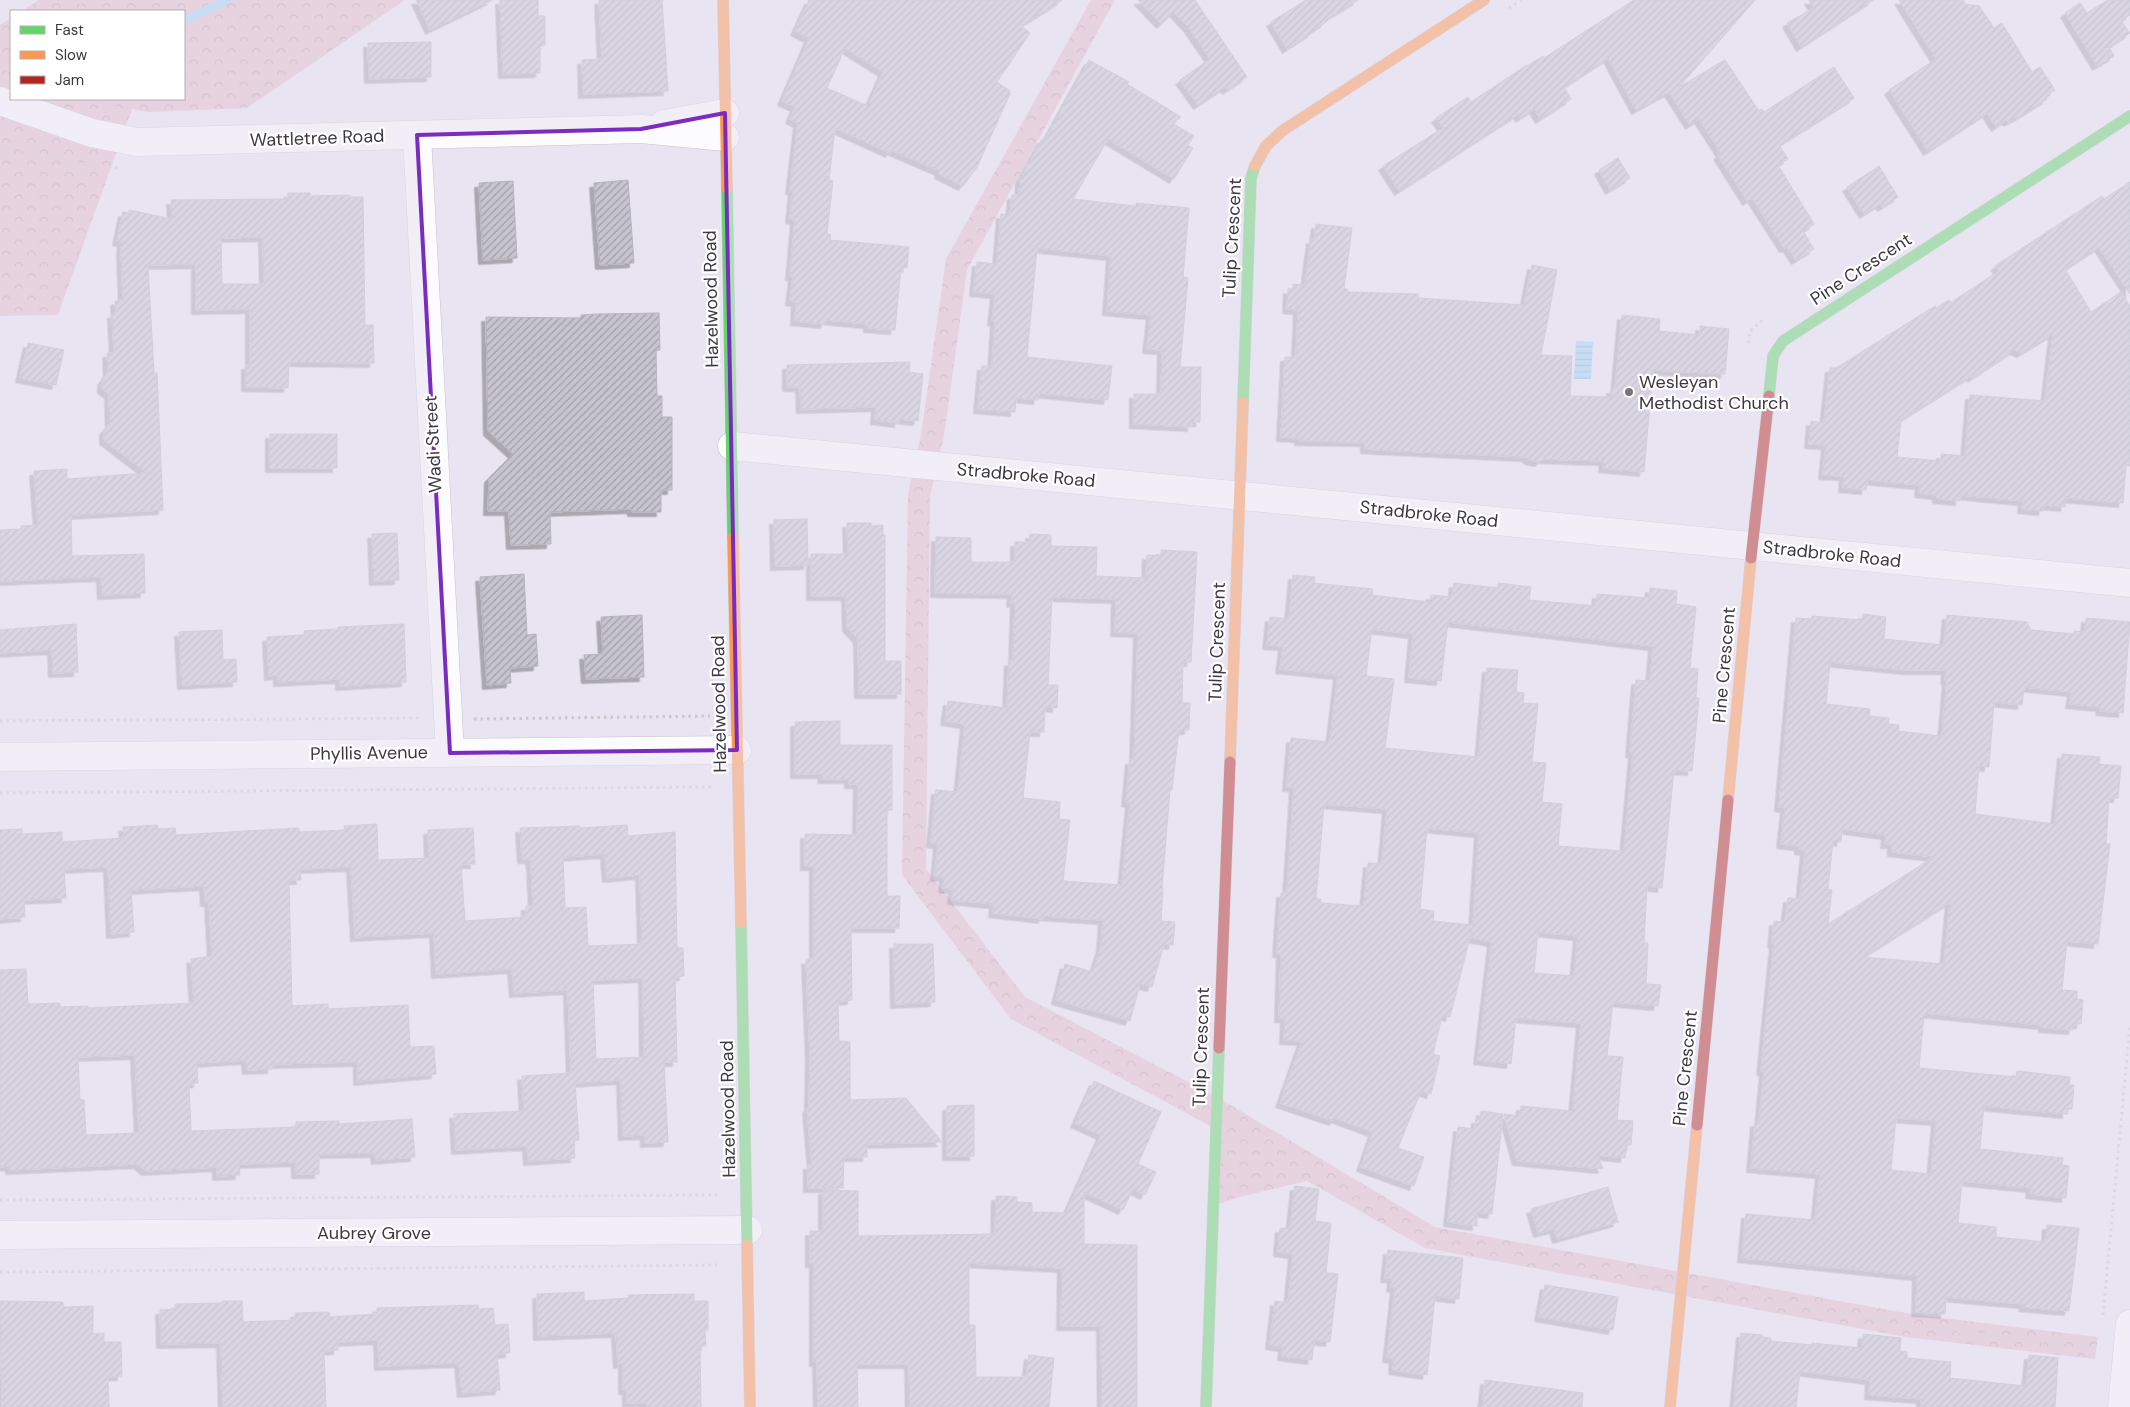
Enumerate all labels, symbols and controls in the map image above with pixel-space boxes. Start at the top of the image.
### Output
legend [10,10,185,100]
text: Fast [55,20,84,40]
text: Slow [55,45,88,65]
text: Jam [55,70,84,90]
street label: Wattletree Road [249,124,385,152]
street label: Tulip Crescent [1217,177,1247,299]
street label: Pine Crescent [1806,227,1916,311]
street label: Hazelwood Road [698,230,724,368]
place label: Wesleyan Methodist Church [1639,370,1789,415]
marker: Wesleyan Methodist Church [1623,386,1635,398]
street label: Wadi Street [418,395,448,493]
street label: Stradbroke Road [956,457,1096,493]
street label: Stradbroke Road [1359,495,1499,533]
street label: Stradbroke Road [1762,535,1902,573]
street label: Tulip Crescent [1203,581,1231,703]
street label: Pine Crescent [1707,606,1741,724]
street label: Hazelwood Road [706,635,732,773]
street label: Phyllis Avenue [310,740,428,766]
street label: Tulip Crescent [1187,986,1215,1108]
street label: Pine Crescent [1667,1009,1703,1127]
street label: Hazelwood Road [715,1040,741,1178]
street label: Aubrey Grove [317,1221,431,1245]

